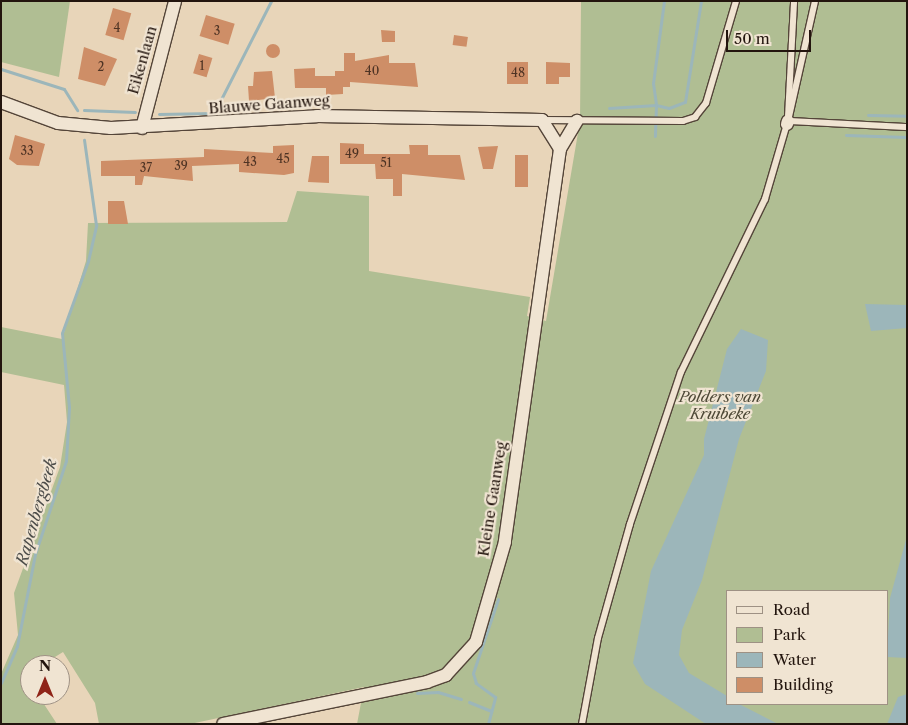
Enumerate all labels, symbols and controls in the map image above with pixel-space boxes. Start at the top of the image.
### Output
scale bar [728,20,813,52]
house number: 4 [114,21,120,35]
street label: Eikenlaan [124,24,160,96]
house number: 3 [214,24,220,38]
text: 50 m [734,29,770,48]
house number: 1 [199,59,205,73]
house number: 2 [98,60,104,74]
house number: 40 [365,64,379,78]
house number: 48 [511,66,525,80]
street label: Blauwe Gaanweg [208,91,330,117]
house number: 33 [20,144,34,158]
house number: 49 [345,147,359,161]
house number: 45 [276,152,290,166]
house number: 43 [243,155,257,169]
house number: 51 [380,156,392,170]
house number: 39 [174,159,188,173]
house number: 37 [140,161,152,175]
park label: Polders van Kruibeke [679,387,761,422]
street label: Kleine Gaanweg [474,440,510,558]
water label: Rapenbergbeek [12,457,60,567]
legend [726,590,888,705]
text: Road [773,600,810,619]
text: Park [773,625,806,644]
text: Water [773,650,816,669]
north arrow [20,655,70,705]
text: N [39,657,51,675]
text: Building [773,675,833,694]

